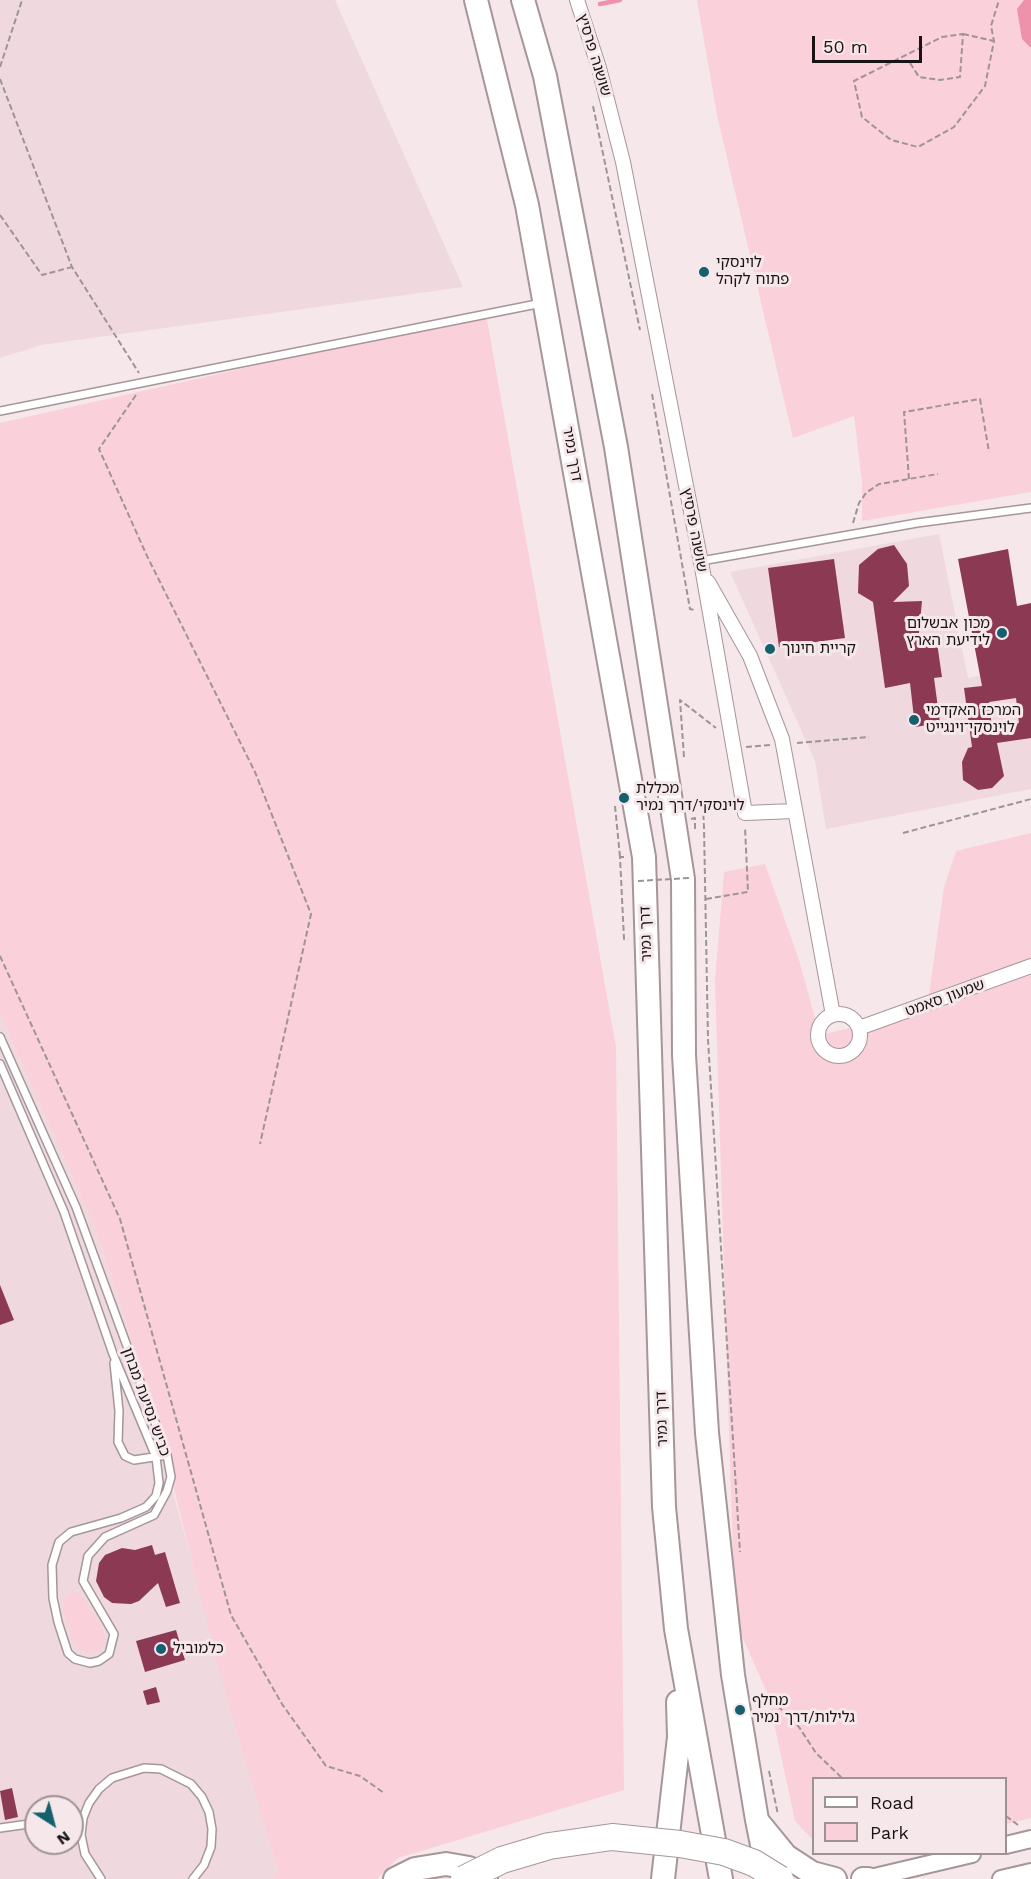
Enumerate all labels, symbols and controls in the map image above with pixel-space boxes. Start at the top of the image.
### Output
street label: שושנה פרסיץ [573,12,615,98]
scale bar [815,24,924,62]
text: 50 m [823,36,868,57]
place label: לוינסקי פתוח לקהל [716,254,789,289]
marker: לוינסקי פתוח לקהל [697,265,711,279]
street label: דרך נמיר [558,425,586,483]
street label: שושנה פרסיץ [677,486,711,574]
place label: מכון אבשלום לידיעת הארץ [906,615,990,650]
marker: מכון אבשלום לידיעת הארץ [995,626,1009,640]
place label: קריית חינוך [782,640,856,658]
marker: קריית חינוך [763,642,777,656]
place label: המרכז האקדמי לוינסקי־וינגייט [926,702,1021,737]
marker: המרכז האקדמי לוינסקי־וינגייט [907,713,921,727]
place label: מכללת לוינסקי/דרך נמיר [636,780,745,815]
marker: מכללת לוינסקי/דרך נמיר [617,791,631,805]
street label: דרך נמיר [636,906,656,962]
street label: שמעון סאמט [903,975,987,1021]
street label: כביש נסיעת מבחן [118,1345,174,1459]
street label: דרך נמיר [652,1391,672,1447]
place label: כלמוביל [173,1640,224,1658]
marker: כלמוביל [154,1642,168,1656]
place label: מחלף גלילות/דרך נמיר [752,1692,855,1727]
marker: מחלף גלילות/דרך נמיר [733,1703,747,1717]
legend [812,1777,1007,1855]
text: Road [870,1792,914,1813]
north arrow [24,1795,84,1855]
text: Park [870,1822,909,1843]
text: N [53,1827,74,1850]

